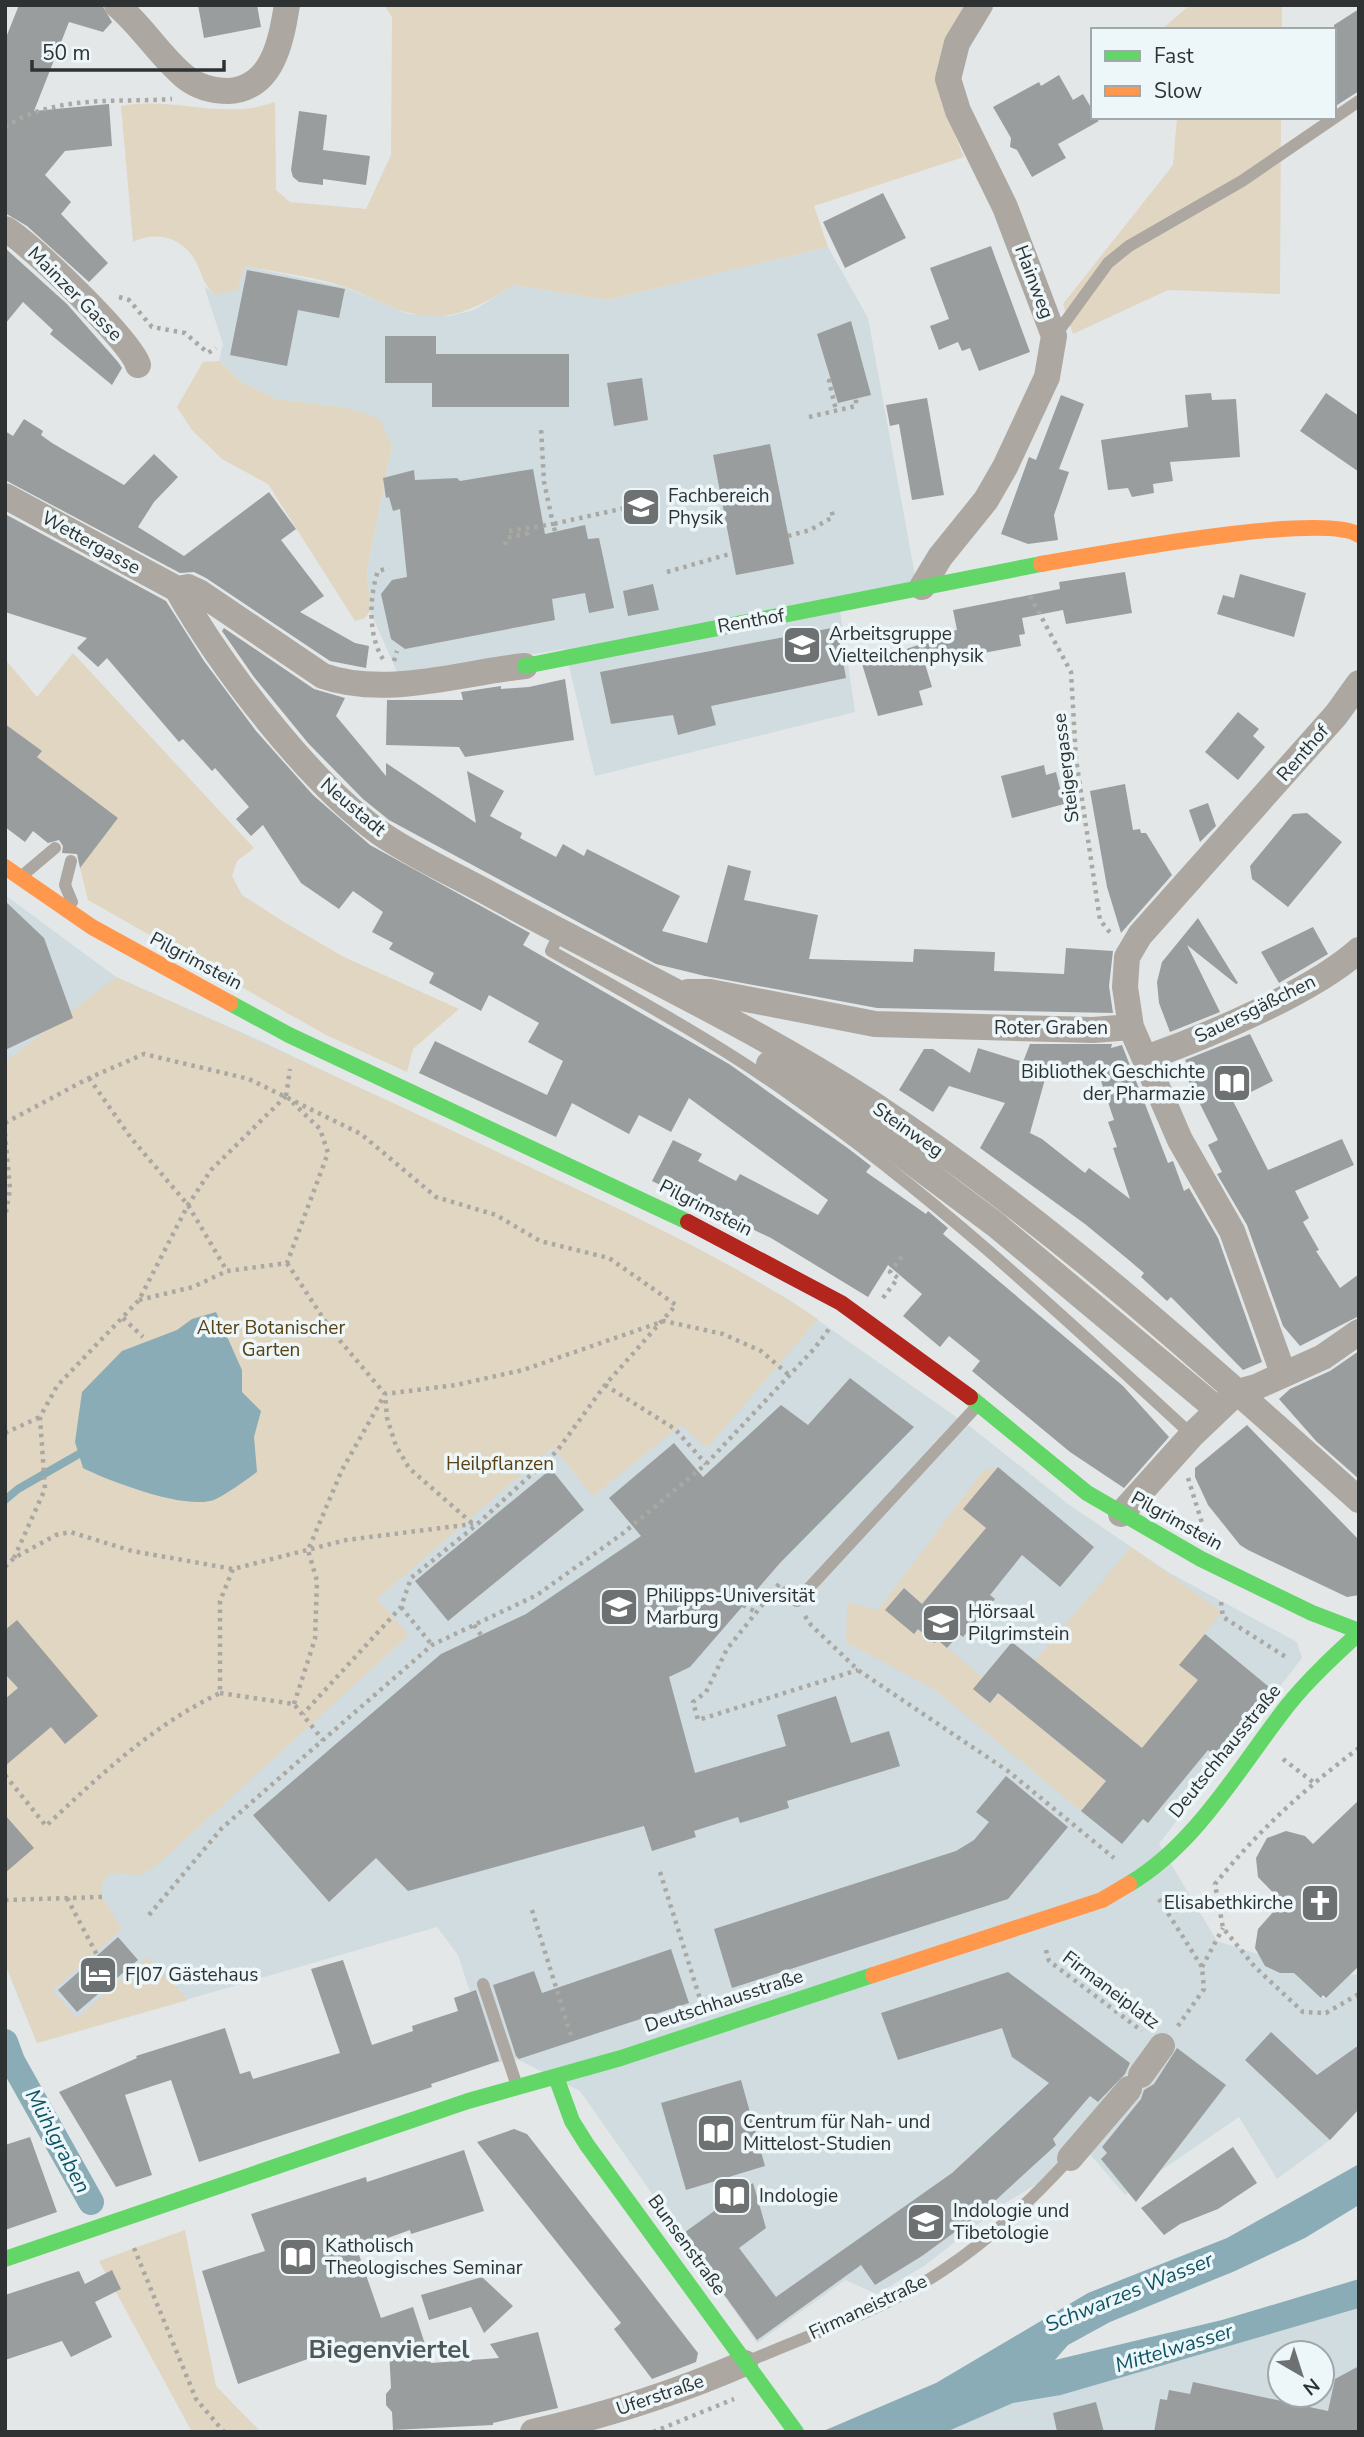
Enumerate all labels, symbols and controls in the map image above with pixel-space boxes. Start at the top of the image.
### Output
scale bar [32,28,224,72]
legend [1091,28,1336,119]
text: 50 m [42,39,91,67]
text: Fast [1154,42,1194,70]
text: Slow [1154,77,1203,105]
street label: Mainzer Gasse [22,241,128,347]
street label: Hainweg [1008,242,1060,322]
place label: Fachbereich Physik [668,483,770,531]
school or university icon: Fachbereich Physik [620,486,662,528]
street label: Wettergasse [37,505,145,581]
street label: Renthof [715,602,787,640]
place label: Arbeitsgruppe Vielteilchenphysik [828,621,984,669]
school or university icon: Arbeitsgruppe Vielteilchenphysik [781,624,823,666]
street label: Steigergasse [1046,712,1086,824]
street label: Renthof [1271,718,1335,787]
street label: Neustadt [315,772,392,842]
street label: Pilgrimstein [145,926,247,996]
street label: Sauersgäßchen [1190,968,1320,1050]
street label: Roter Graben [994,1015,1108,1041]
place label: Bibliothek Geschichte der Pharmazie [1021,1059,1205,1107]
library icon: Bibliothek Geschichte der Pharmazie [1211,1062,1253,1104]
street label: Steinweg [868,1096,948,1164]
street label: Pilgrimstein [655,1173,757,1243]
park label: Alter Botanischer Garten [197,1315,345,1363]
park label: Heilpflanzen [446,1451,554,1477]
street label: Pilgrimstein [1126,1485,1228,1557]
place label: Philipps-Universität Marburg [646,1583,815,1631]
school or university icon: Philipps-Universität Marburg [598,1586,640,1628]
place label: Hörsaal Pilgrimstein [968,1599,1069,1647]
school or university icon: Hörsaal Pilgrimstein [920,1602,962,1644]
street label: Deutschhausstraße [1163,1679,1287,1823]
church icon: Elisabethkirche [1299,1882,1341,1924]
place label: Elisabethkirche [1164,1890,1293,1916]
street label: Firmaneiplatz [1057,1945,1165,2035]
hotel icon: F|07 Gästehaus [77,1954,119,1996]
place label: F|07 Gästehaus [125,1962,258,1988]
street label: Deutschhausstraße [641,1963,807,2039]
water label: Mühlgraben [19,2084,97,2198]
place label: Centrum für Nah- und Mittelost-Studien [743,2109,930,2157]
library icon: Centrum für Nah- und Mittelost-Studien [695,2112,737,2154]
library icon: Indologie [711,2175,753,2217]
place label: Indologie [759,2183,838,2209]
street label: Bunsenstraße [642,2189,732,2301]
place label: Indologie und Tibetologie [953,2198,1069,2246]
school or university icon: Indologie und Tibetologie [905,2201,947,2243]
place label: Katholisch Theologisches Seminar [325,2233,523,2281]
library icon: Katholisch Theologisches Seminar [277,2236,319,2278]
water label: Schwarzes Wasser [1041,2245,1218,2338]
street label: Firmaneistraße [805,2268,931,2346]
water label: Mittelwasser [1112,2317,1237,2379]
district label: Biegenviertel [308,2332,470,2367]
north arrow [1266,2339,1336,2409]
street label: Uferstraße [613,2368,707,2422]
text: N [1297,2372,1325,2401]

